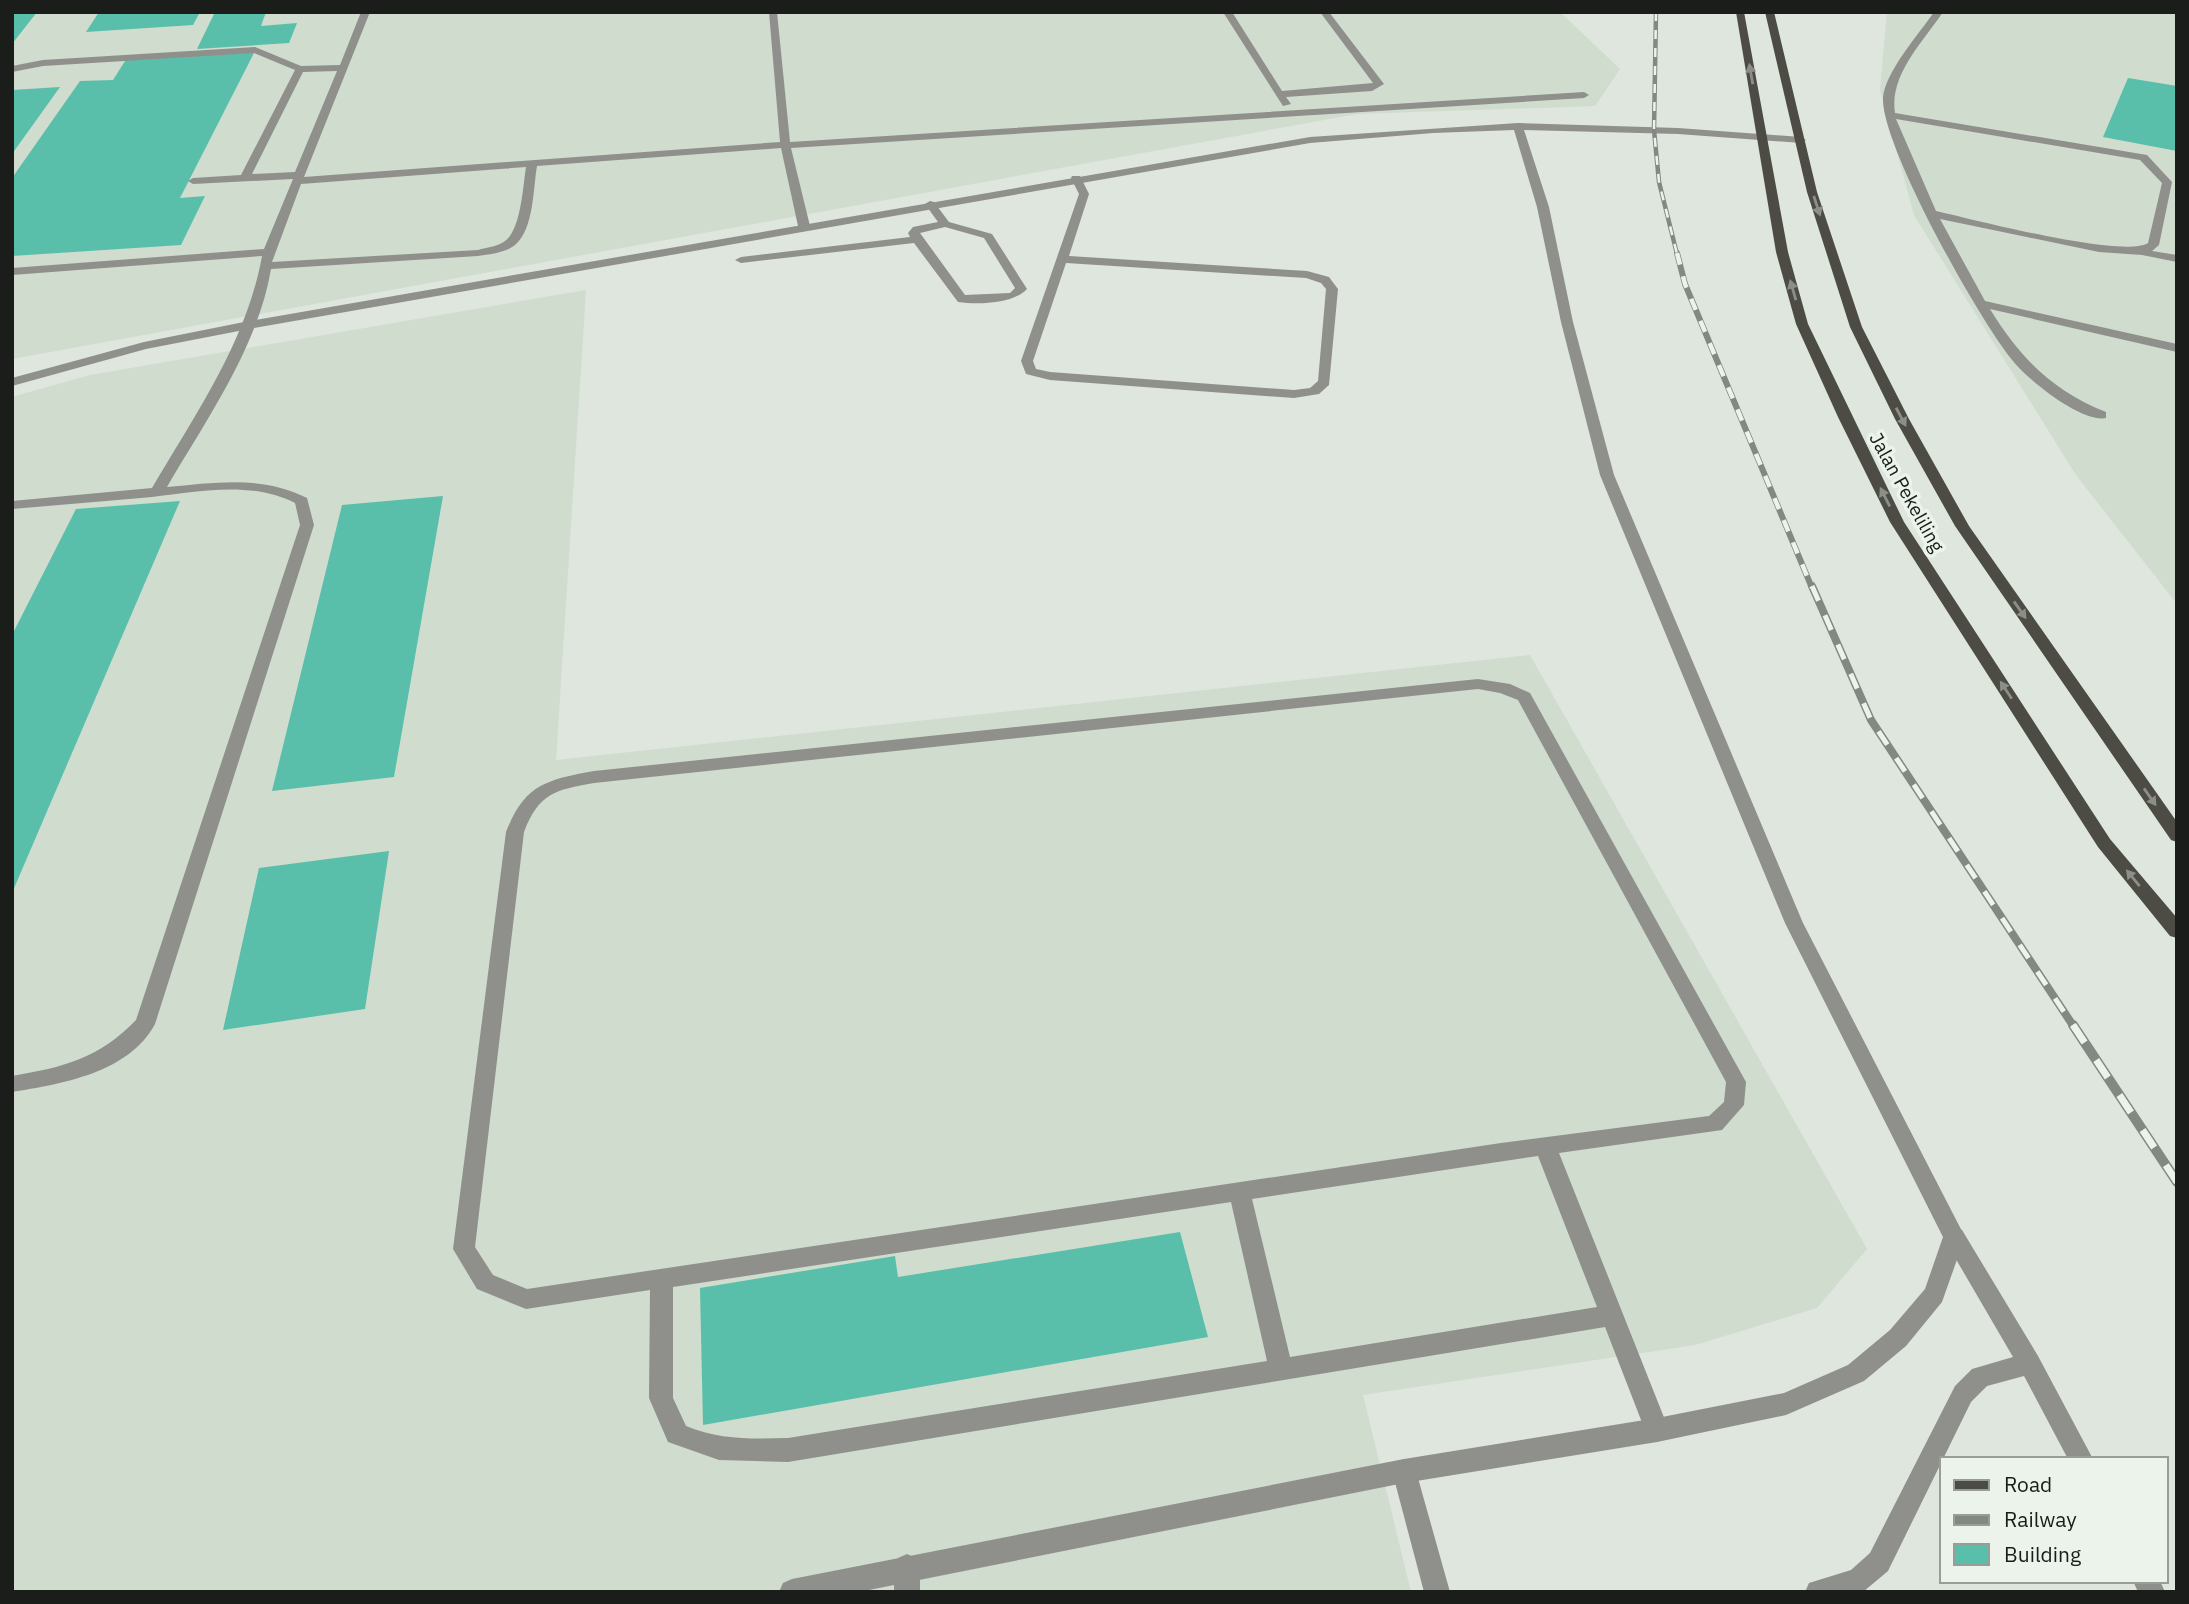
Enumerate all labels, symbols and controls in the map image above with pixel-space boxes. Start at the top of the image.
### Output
one-way arrow [1745,63,1756,85]
one-way arrow [1812,195,1823,216]
one-way arrow [1787,279,1797,300]
one-way arrow [1895,407,1907,426]
street label: Jalan Pekeliling [1864,428,1950,556]
one-way arrow [1879,487,1890,507]
one-way arrow [2013,601,2027,619]
one-way arrow [1999,680,2012,700]
one-way arrow [2143,788,2157,806]
one-way arrow [2126,869,2141,887]
legend [1940,1457,2168,1583]
text: Road [2004,1470,2052,1498]
text: Railway [2004,1505,2077,1533]
text: Building [2004,1540,2081,1568]

